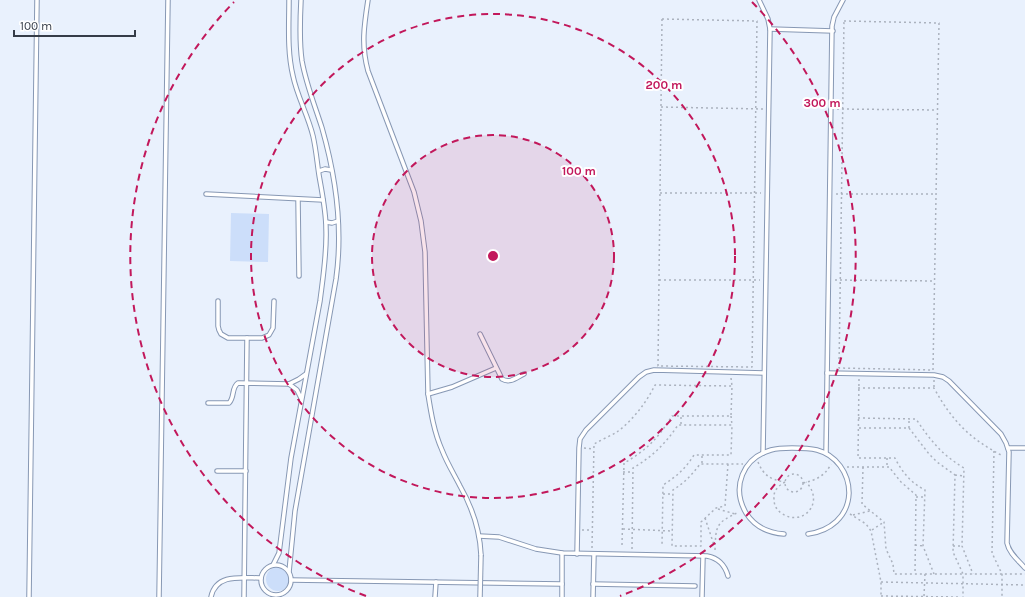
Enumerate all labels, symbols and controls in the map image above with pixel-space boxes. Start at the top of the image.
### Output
scale bar [14,12,135,38]
text: 100 m [20,19,52,33]
text: 200 m [646,78,682,92]
text: 300 m [803,96,841,110]
text: 100 m [562,164,596,178]
centre of rings [486,249,500,263]

